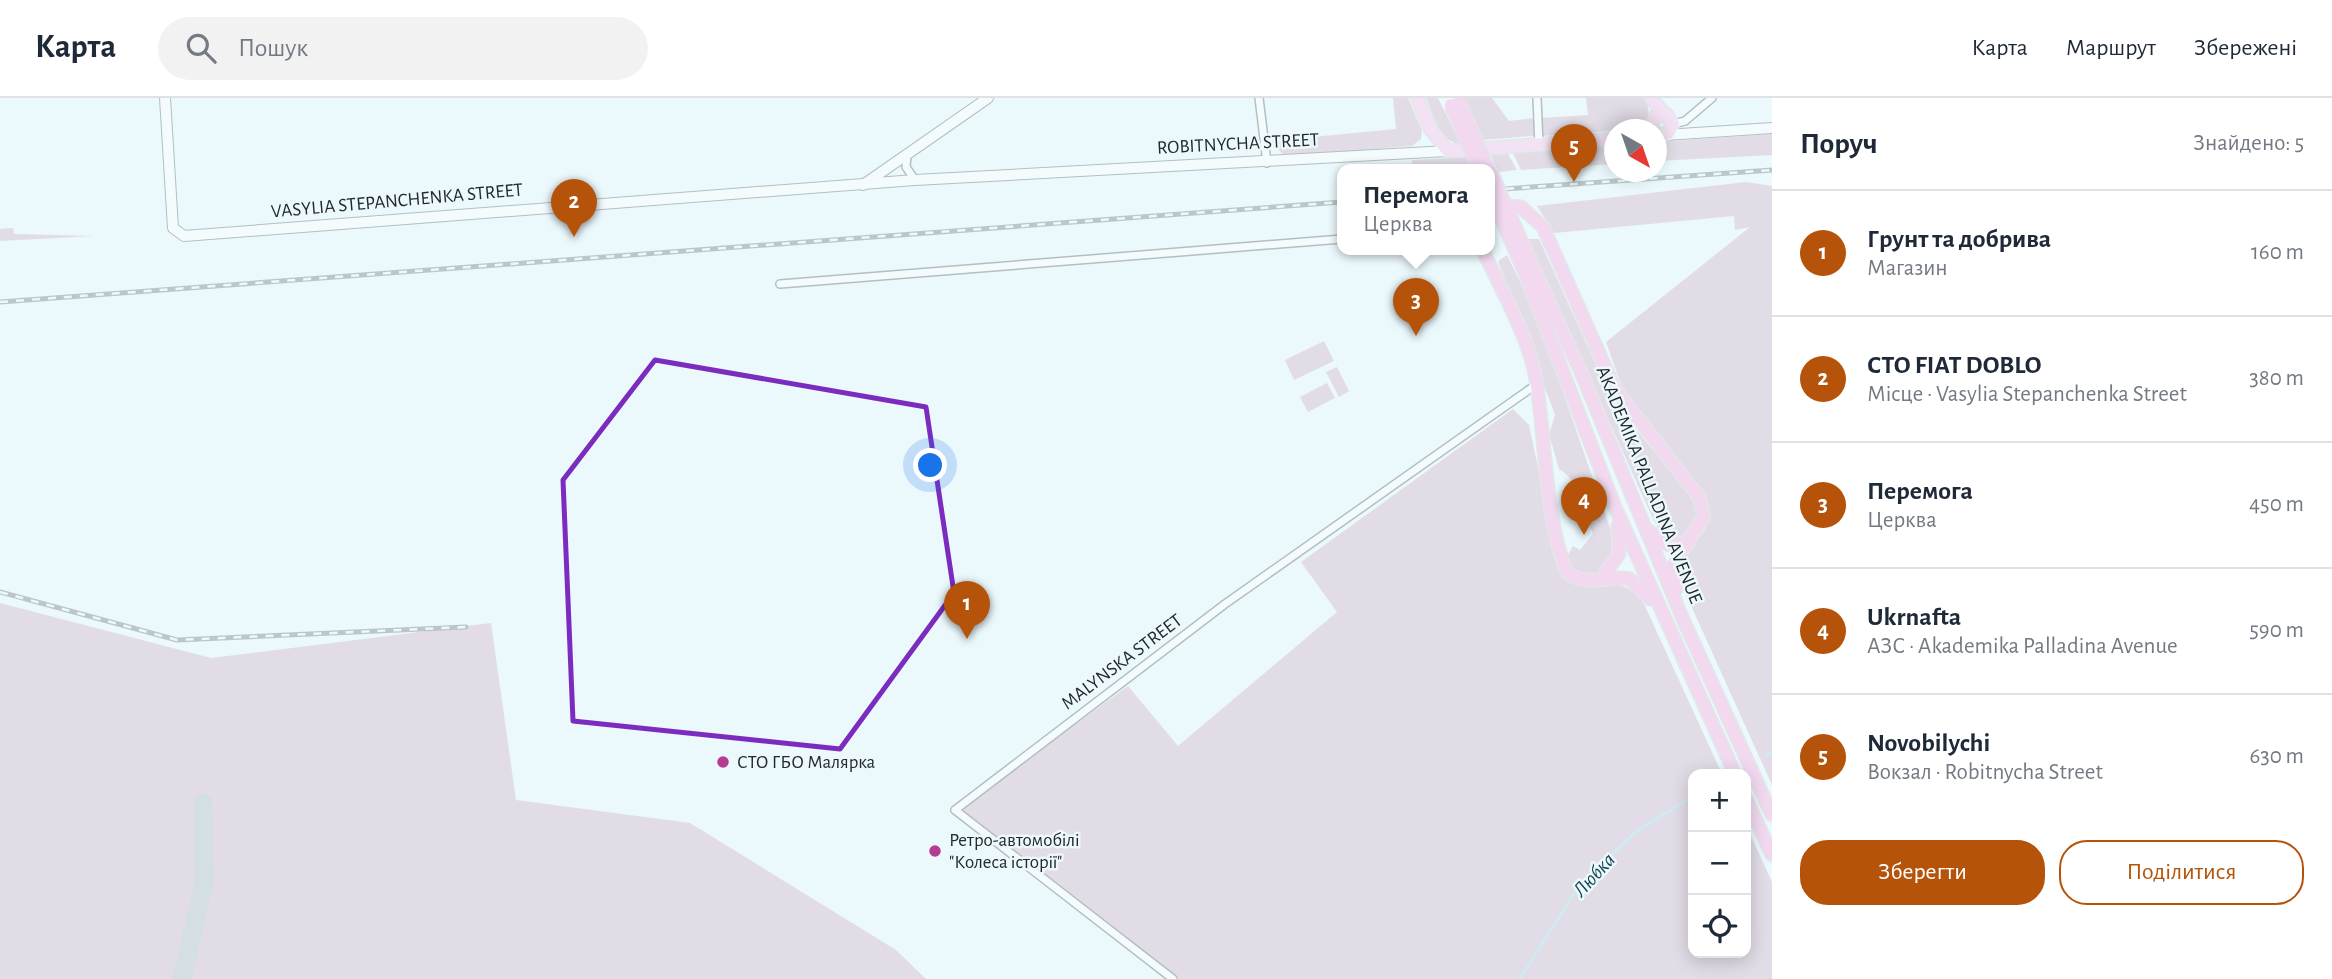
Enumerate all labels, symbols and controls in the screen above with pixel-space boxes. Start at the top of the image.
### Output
search box [158,17,648,80]
icon: search [182,29,220,67]
text: Карта [35,31,116,64]
text: Пошук [238,35,308,61]
text: Карта [1972,36,2028,60]
text: Маршрут [2066,36,2156,60]
text: Збережені [2194,36,2297,60]
north arrow [1604,119,1667,182]
pin: 5 [1551,124,1597,182]
text: Поруч [1800,129,1878,159]
street label: ROBITNYCHA STREET [1156,130,1320,158]
text: Знайдено: 5 [2193,132,2304,155]
popup [1337,164,1495,255]
pin: 2 [551,179,597,237]
street label: VASYLIA STEPANCHENKA STREET [270,181,524,221]
text: Перемога [1363,182,1469,208]
text: Церква [1363,213,1433,236]
text: Грунт та добрива [1867,226,2051,252]
text: 1 [1819,241,1827,264]
text: 160 m [2251,241,2304,264]
text: Магазин [1867,257,1948,280]
pin: 3 [1393,278,1439,336]
text: СТО FIAT DOBLO [1867,352,2041,378]
street label: AKADEMIKA PALLADINA AVENUE [1593,364,1705,606]
text: 2 [1818,367,1828,390]
text: 380 m [2249,367,2304,390]
text: Місце · Vasylia Stepanchenka Street [1867,383,2187,406]
your location [913,448,947,482]
pin: 4 [1561,477,1607,535]
text: Перемога [1867,478,1973,504]
text: 3 [1818,493,1828,516]
text: 450 m [2249,493,2304,516]
text: Церква [1867,509,1937,532]
pin: 1 [944,581,990,639]
text: Ukrnafta [1867,604,1961,630]
street label: MALYNSKA STREET [1058,611,1186,713]
text: 4 [1817,619,1829,642]
text: 590 m [2249,619,2304,642]
text: АЗС · Akademika Palladina Avenue [1867,635,2178,658]
text: Novobilychi [1867,730,1990,756]
text: 5 [1818,745,1828,768]
text: 630 m [2249,745,2304,768]
place label: СТО ГБО Малярка [737,753,876,772]
marker: СТО ГБО Малярка [715,754,731,770]
text: Вокзал · Robitnycha Street [1867,761,2103,784]
map controls [1688,769,1751,958]
button: + [1688,769,1751,832]
place label: Ретро-автомобілі "Колеса історії" [949,831,1080,872]
button: − [1688,832,1751,895]
button: Зберегти [1800,840,2045,905]
button: Поділитися [2059,840,2304,905]
marker: Ретро-автомобілі "Колеса історії" [927,843,943,859]
water label: Любка [1568,849,1619,902]
button: locate [1688,895,1751,958]

